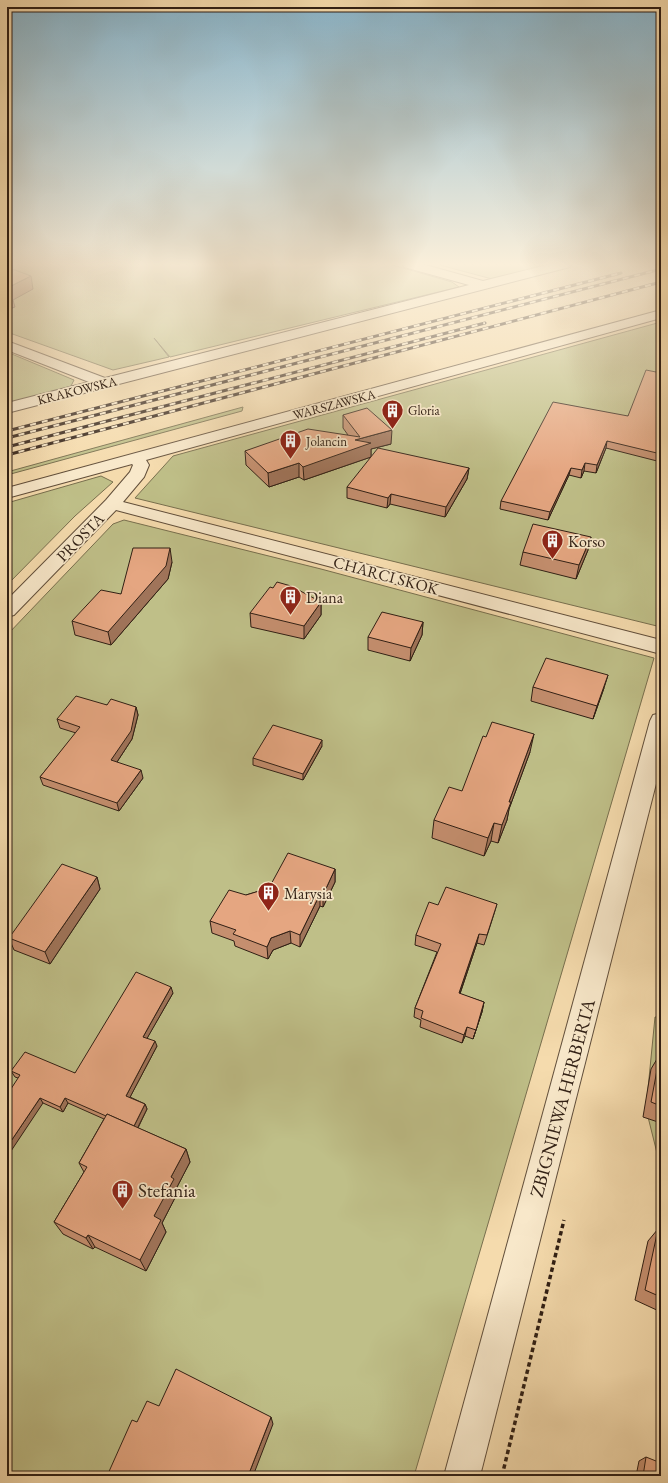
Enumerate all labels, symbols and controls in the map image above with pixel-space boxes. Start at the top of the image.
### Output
street label: KRAKOWSKA [36,372,120,409]
street label: WARSZAWSKA [291,385,378,424]
building icon: Gloria [380,397,406,430]
place label: Gloria [408,402,441,419]
building icon: Jolancin [278,428,304,461]
place label: Jolancin [305,433,347,450]
street label: PROSTA [52,508,110,566]
building icon: Korso [540,528,566,561]
place label: Korso [568,531,605,552]
street label: CHARCI SKOK [331,551,442,600]
building icon: Diana [278,584,304,617]
place label: Diana [306,587,344,608]
building icon: Marysia [255,880,281,913]
place label: Marysia [284,883,333,904]
street label: ZBIGNIEWA HERBERTA [524,995,601,1200]
building icon: Stefania [110,1177,136,1210]
place label: Stefania [138,1178,196,1203]

